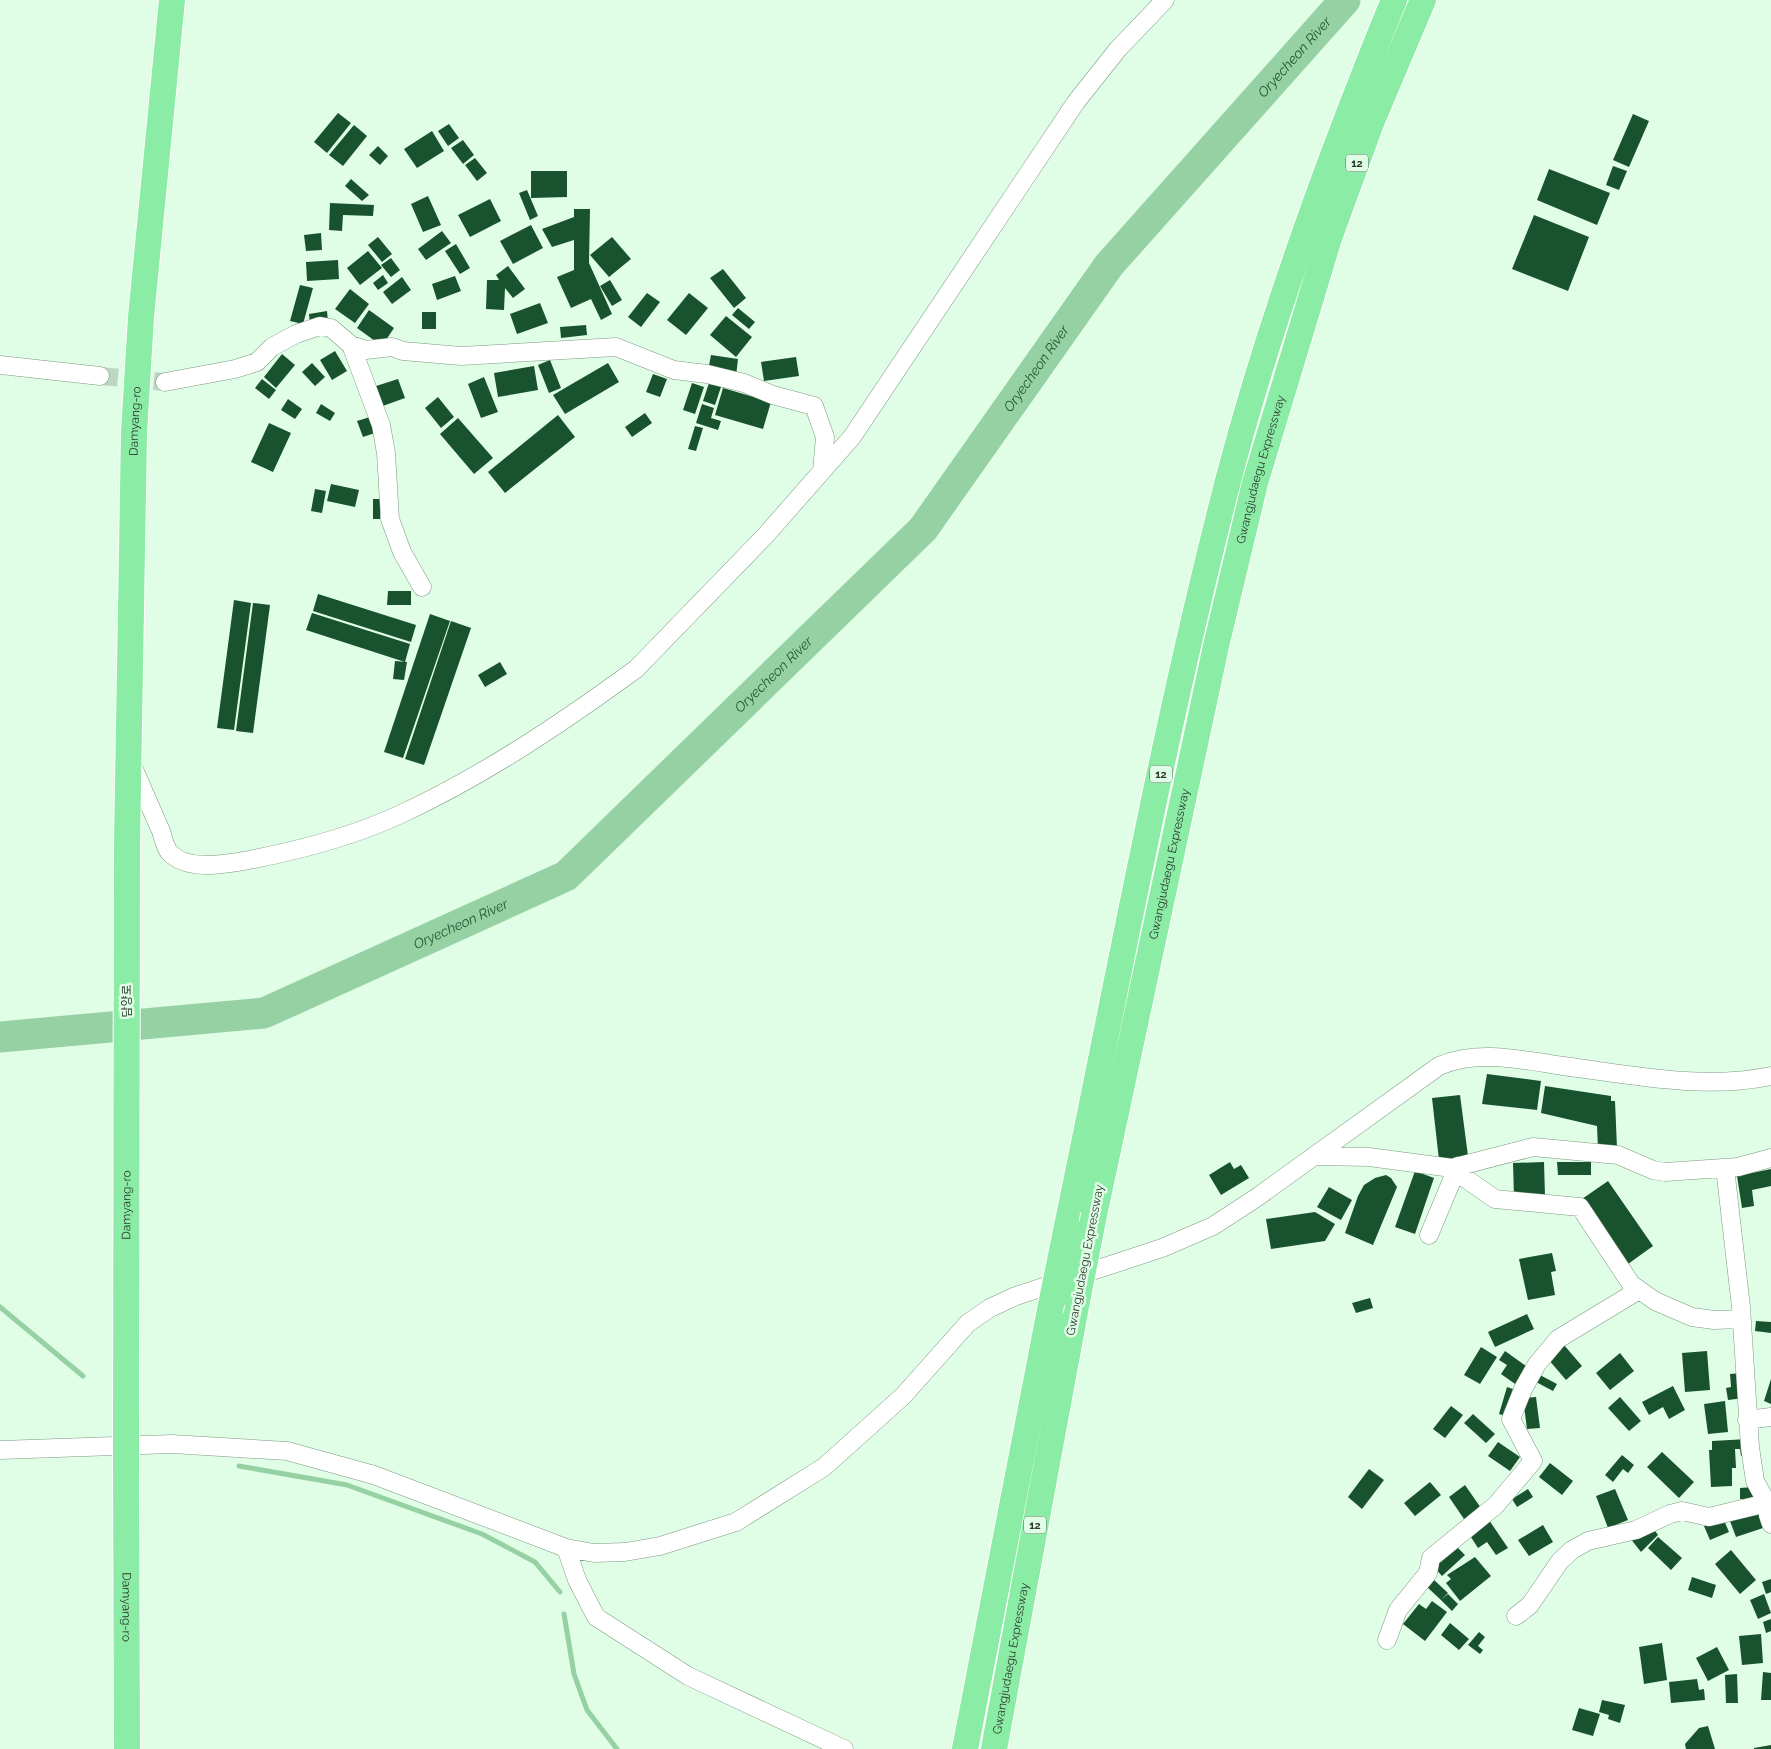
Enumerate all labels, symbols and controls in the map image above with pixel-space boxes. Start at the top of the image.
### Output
water label: Oryecheon River [1254,13,1335,100]
road number: 12 [1346,154,1368,172]
water label: Oryecheon River [1000,321,1073,415]
street label: Damyang-ro [127,386,144,456]
street label: Gwangjudaegu Expressway [1234,393,1288,545]
water label: Oryecheon River [731,632,816,716]
road number: 12 [1150,766,1172,782]
street label: Gwangjudaegu Expressway [1146,787,1192,941]
water label: Oryecheon River [411,895,511,952]
street label: 담양로 [120,984,134,1018]
street label: Damyang-ro [119,1170,133,1240]
street label: Gwangjudaegu Expressway [1063,1183,1107,1337]
road number: 12 [1024,1516,1046,1534]
street label: Damyang-ro [119,1572,134,1642]
street label: Gwangjudaegu Expressway [990,1581,1032,1735]

